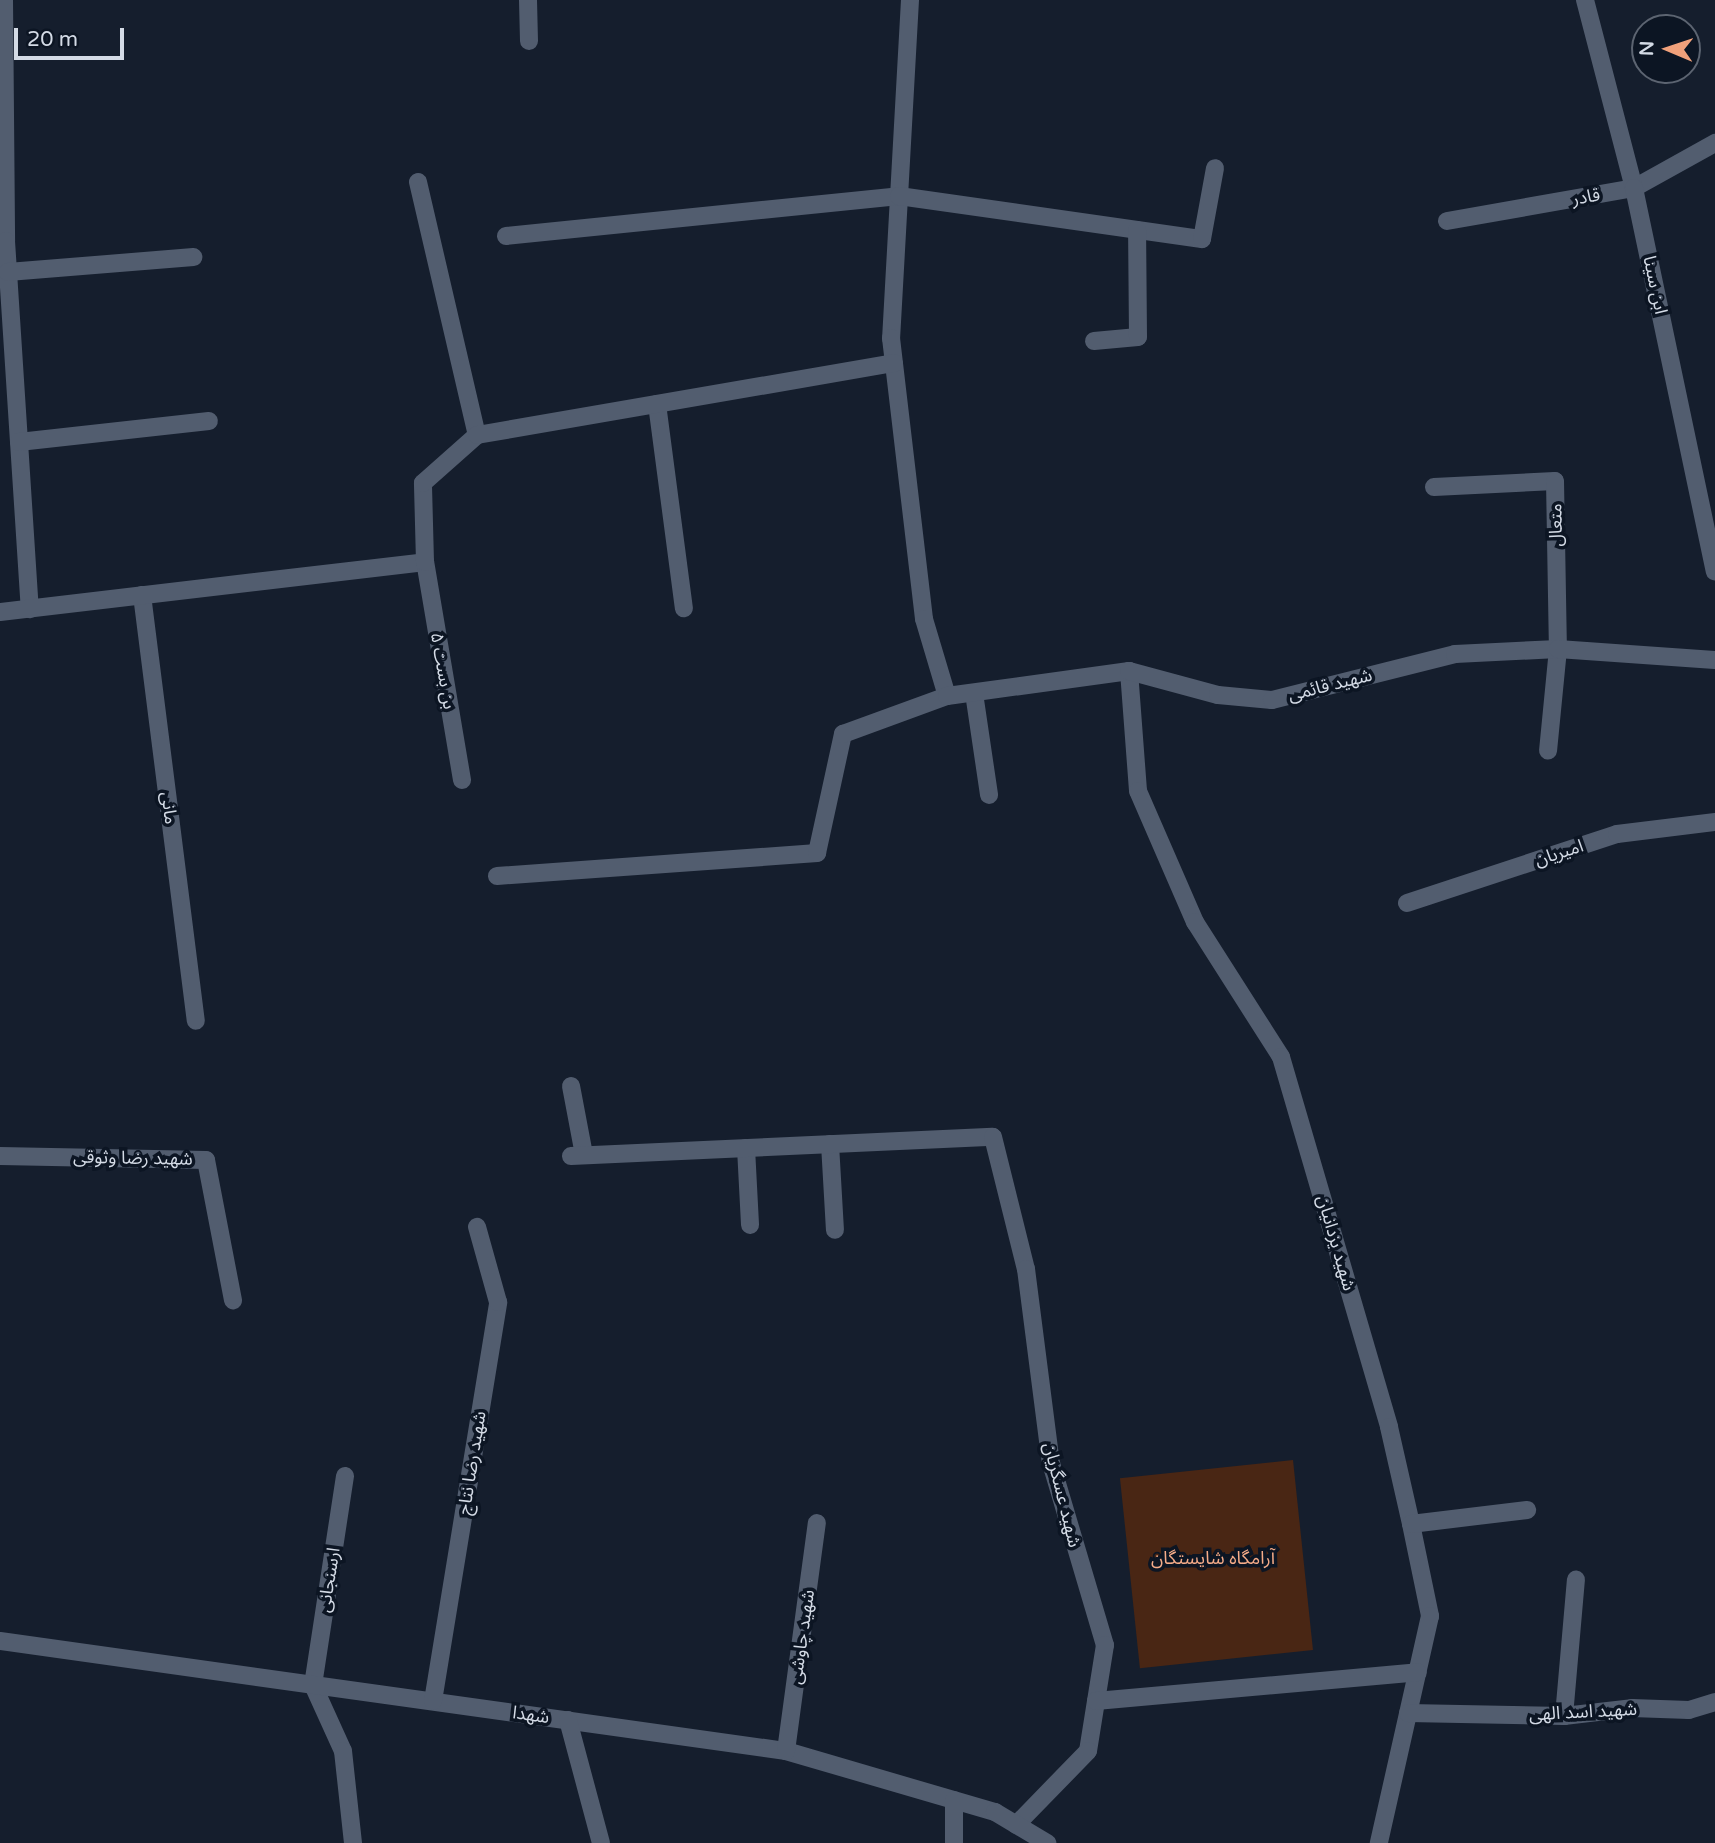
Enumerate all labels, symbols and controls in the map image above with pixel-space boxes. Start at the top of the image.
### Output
scale bar [18,14,128,58]
north arrow [1631,14,1701,84]
text: 20 m [27,27,78,52]
text: N [1636,40,1658,56]
street label: قادر [1570,184,1602,210]
street label: ابن سینا [1638,254,1672,316]
street label: متعال [1545,503,1567,547]
street label: بن بست ۵ [426,631,460,711]
street label: شهید قائمی [1286,664,1374,706]
street label: مانی [156,790,182,826]
street label: امیریان [1532,835,1586,871]
street label: شهید رضا وثوقی [73,1146,193,1170]
street label: شهید یزدانیان [1312,1193,1360,1293]
street label: شهید رضا نتاج [453,1410,491,1516]
street label: شهید عسگریان [1039,1440,1085,1550]
street label: ارسنجانی [313,1546,345,1614]
park label: آرامگاه شایستگان [1151,1547,1275,1569]
street label: شهید چاوشی [785,1588,819,1686]
street label: شهید اسد الهی [1528,1698,1638,1726]
street label: شهدا [511,1702,551,1728]

